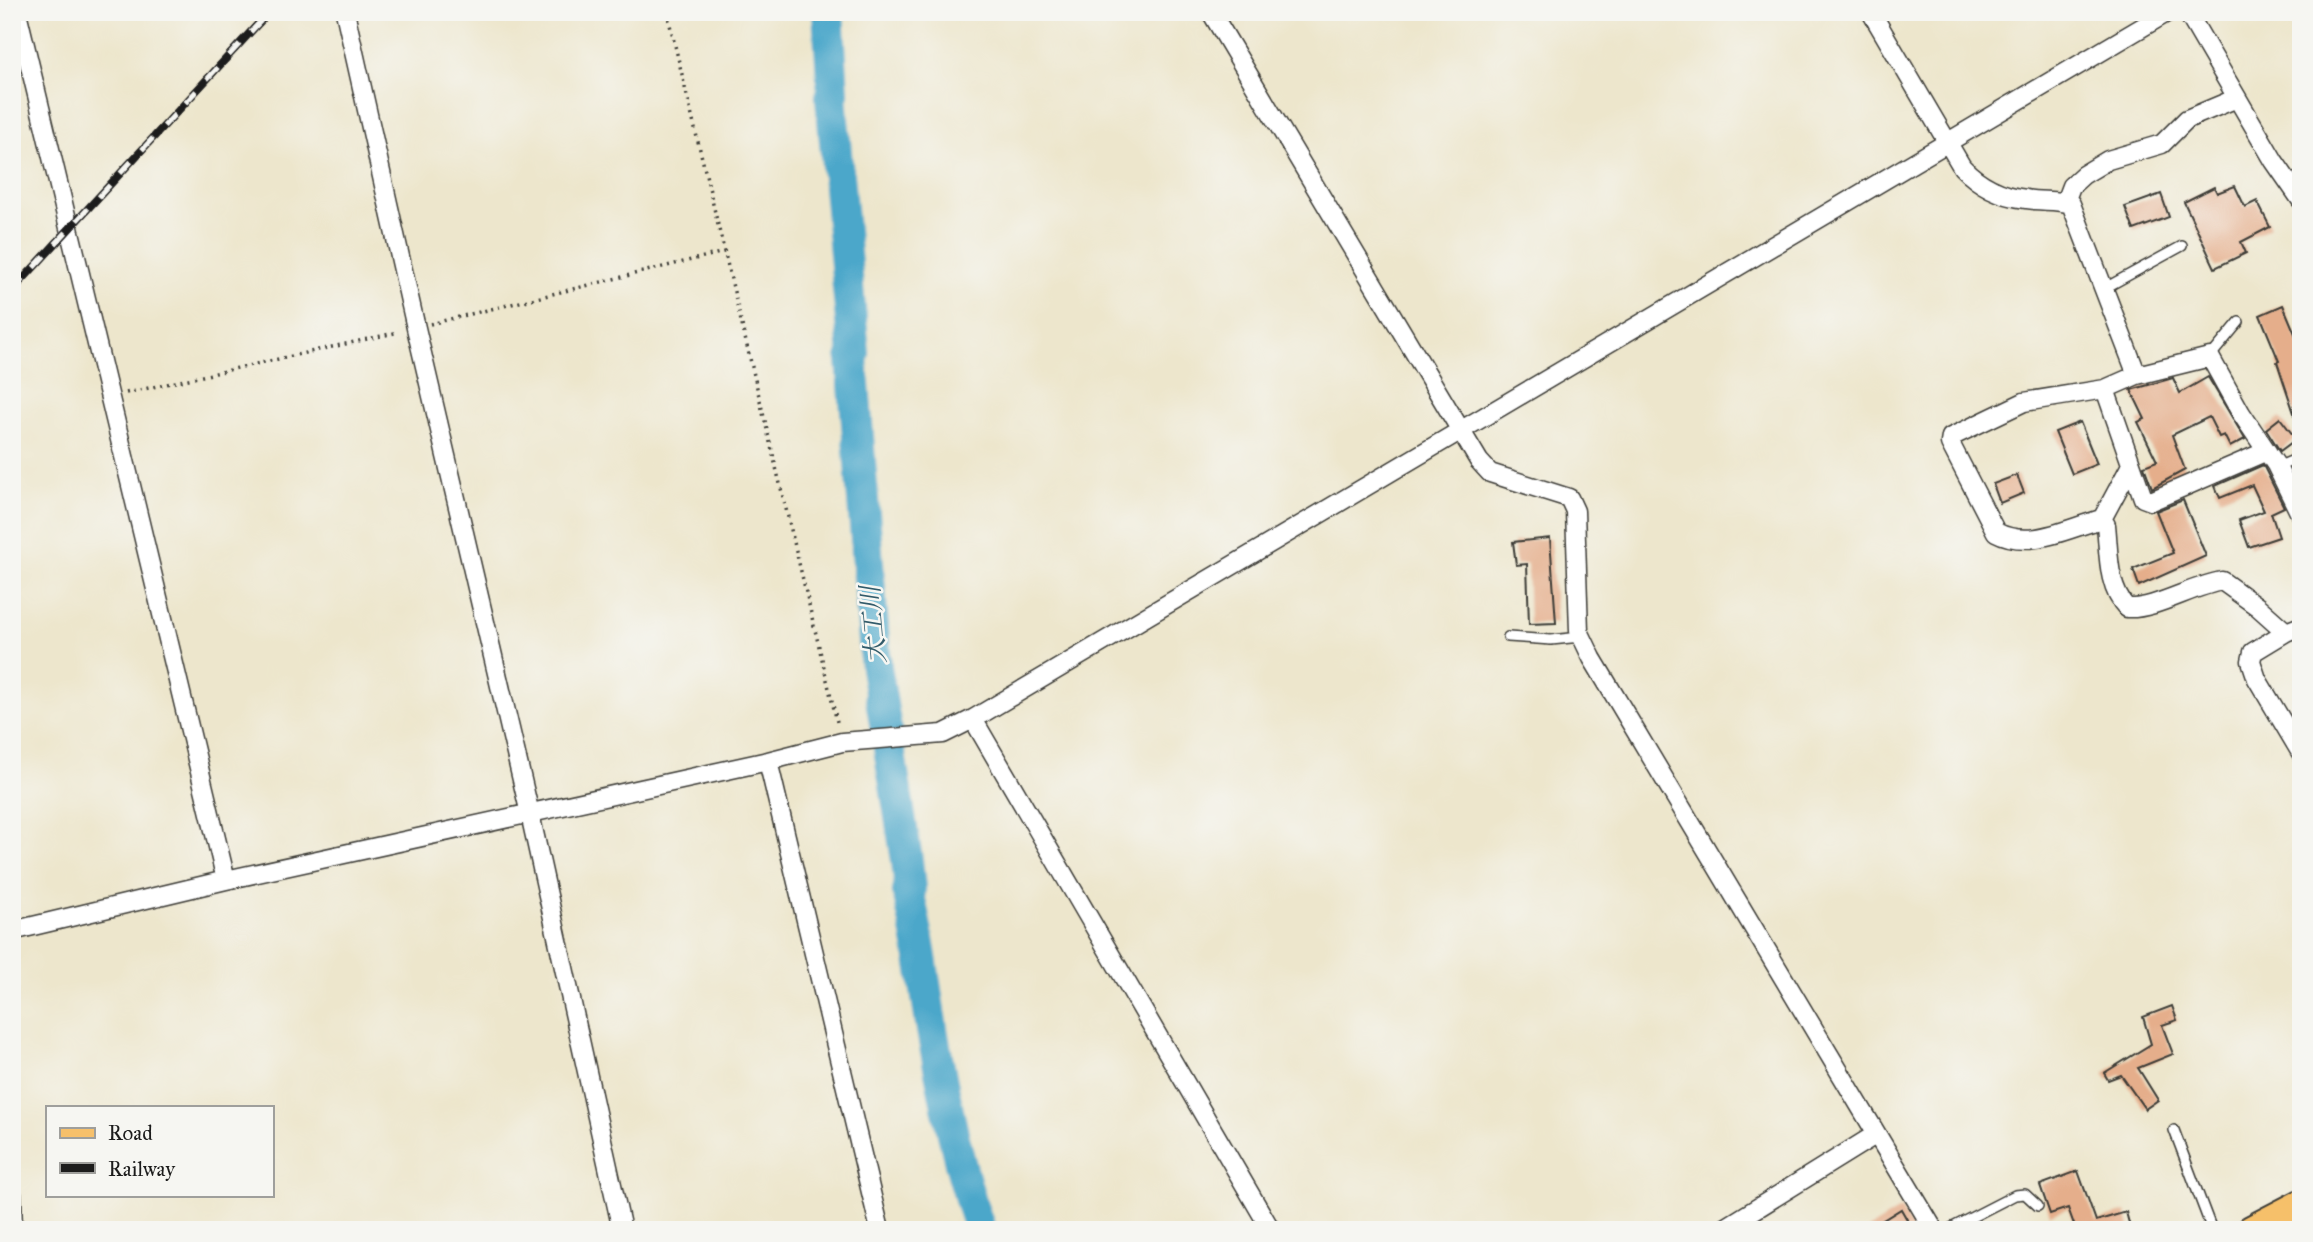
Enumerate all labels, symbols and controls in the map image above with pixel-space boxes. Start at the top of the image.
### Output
water label: 大工川 [853,582,892,665]
legend [46,1106,273,1196]
text: Road [108,1120,153,1146]
text: Railway [108,1156,176,1182]

